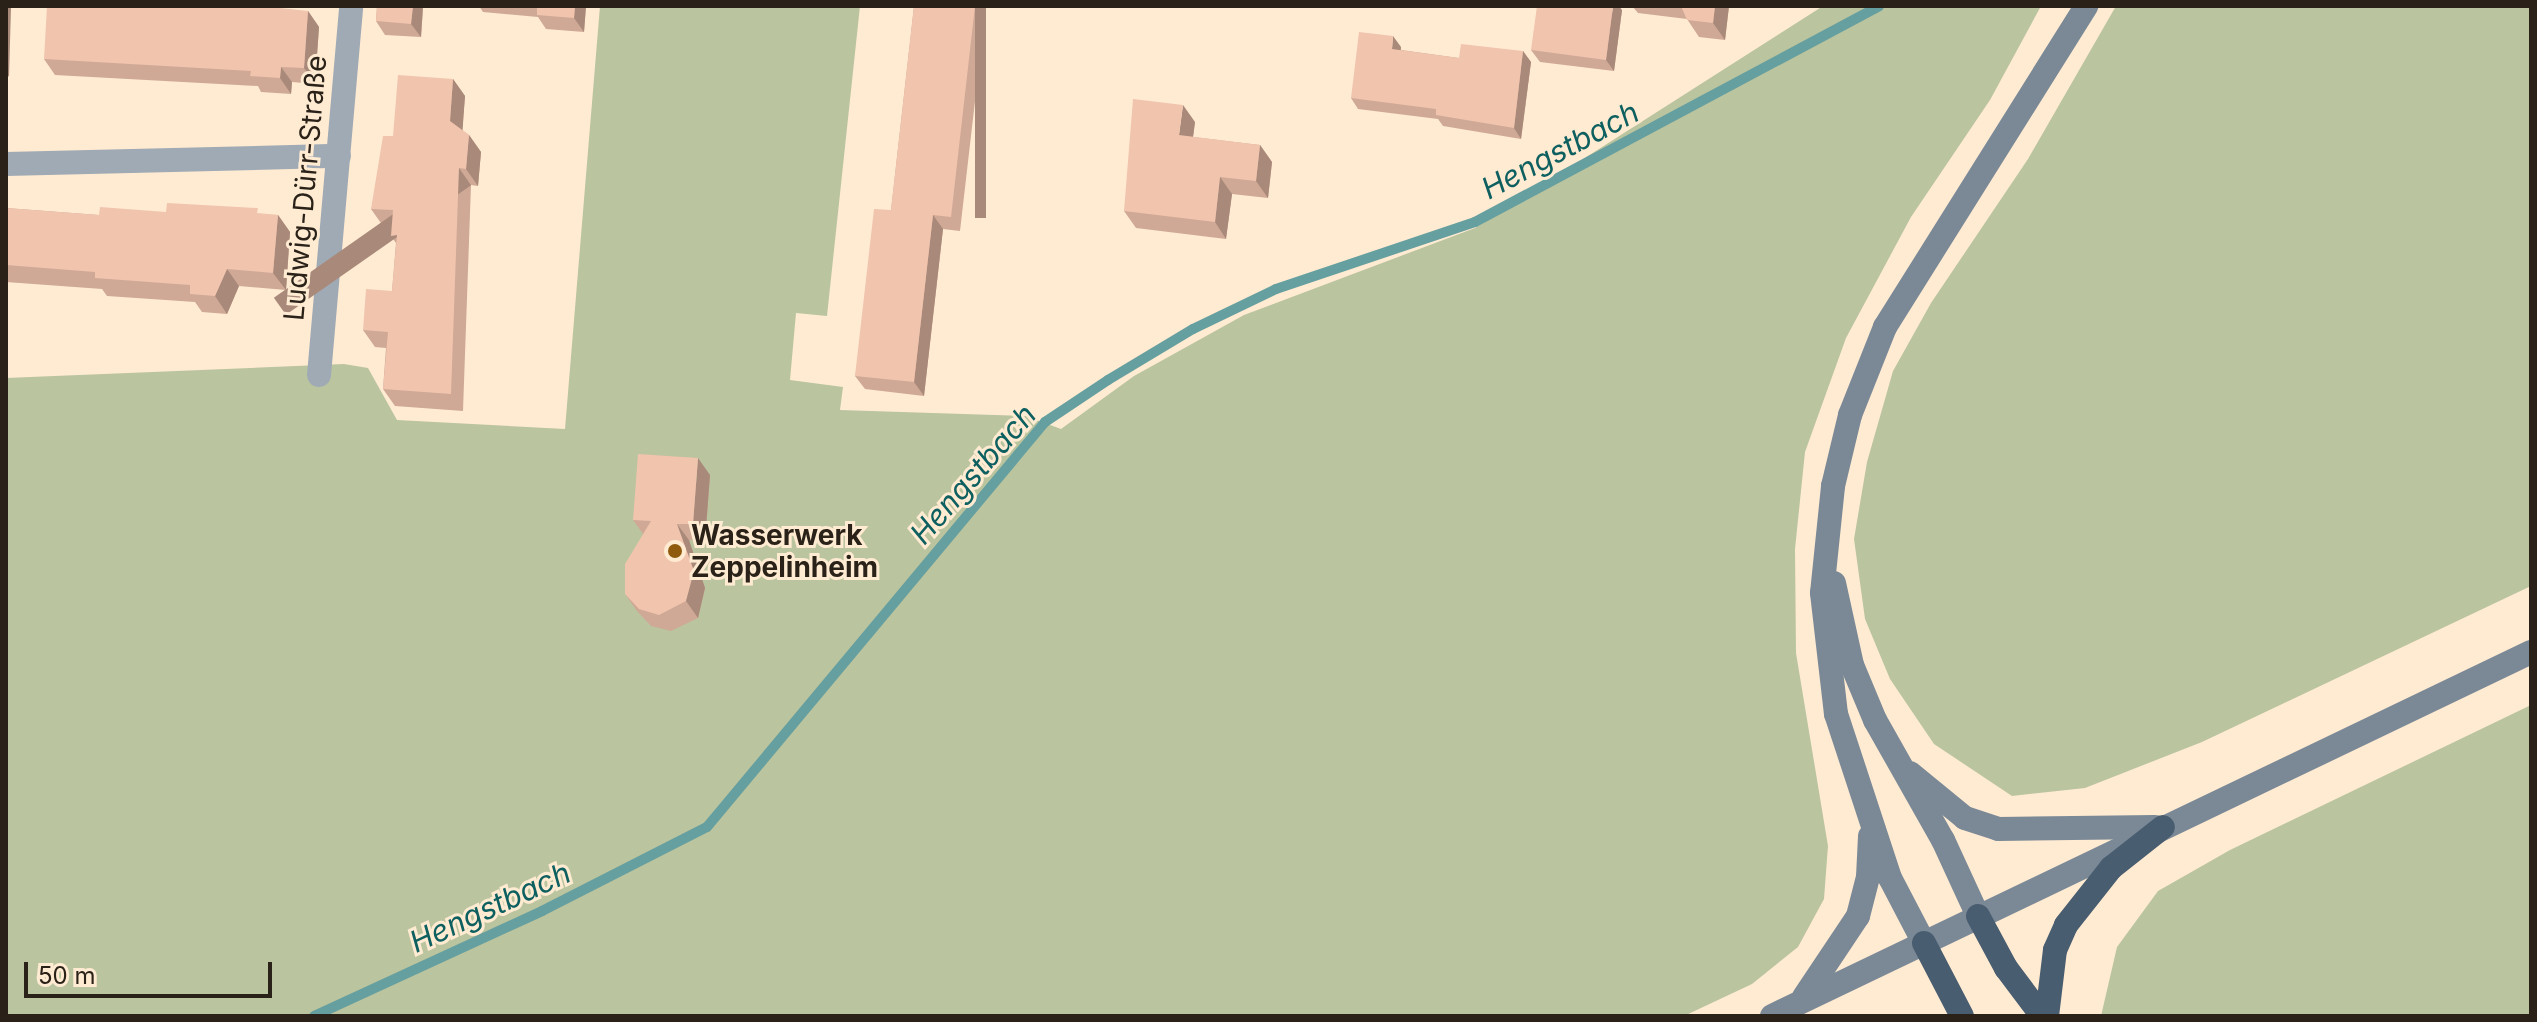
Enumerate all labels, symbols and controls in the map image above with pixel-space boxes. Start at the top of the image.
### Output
street label: Ludwig-Dürr-Straße [277,54,333,322]
water label: Hengstbach [1475,93,1645,207]
water label: Hengstbach [903,397,1043,551]
place label: Wasserwerk Zeppelinheim [691,518,878,584]
marker: Wasserwerk Zeppelinheim [666,542,684,560]
water label: Hengstbach [404,854,576,960]
scale bar [28,946,276,996]
text: 50 m [38,961,96,990]

